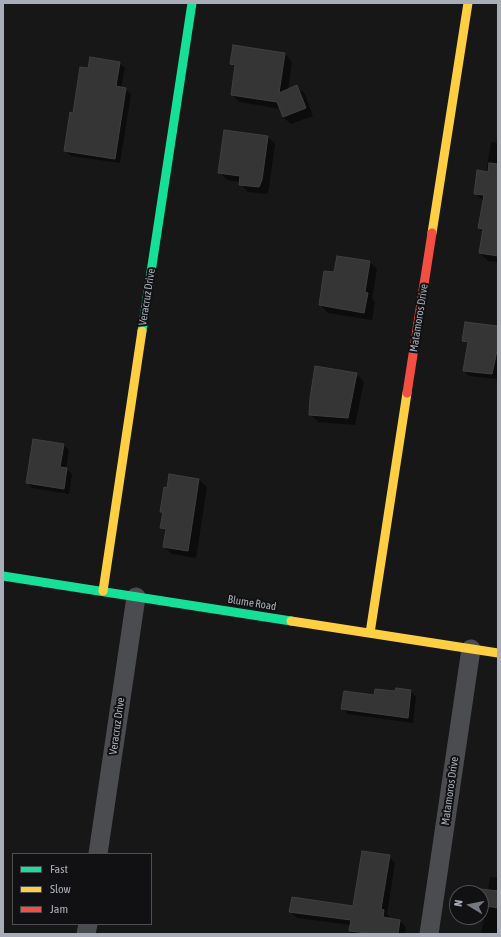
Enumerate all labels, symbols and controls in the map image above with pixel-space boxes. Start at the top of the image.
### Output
street label: Veracruz Drive [136,268,158,326]
street label: Matamoros Drive [407,283,431,353]
street label: Blume Road [227,593,277,613]
street label: Veracruz Drive [106,697,128,755]
street label: Matamoros Drive [439,756,461,826]
legend [12,853,152,925]
text: Fast [50,862,68,876]
text: Slow [50,882,71,896]
north arrow [449,885,489,925]
text: N [452,899,465,907]
text: Jam [50,902,68,916]

